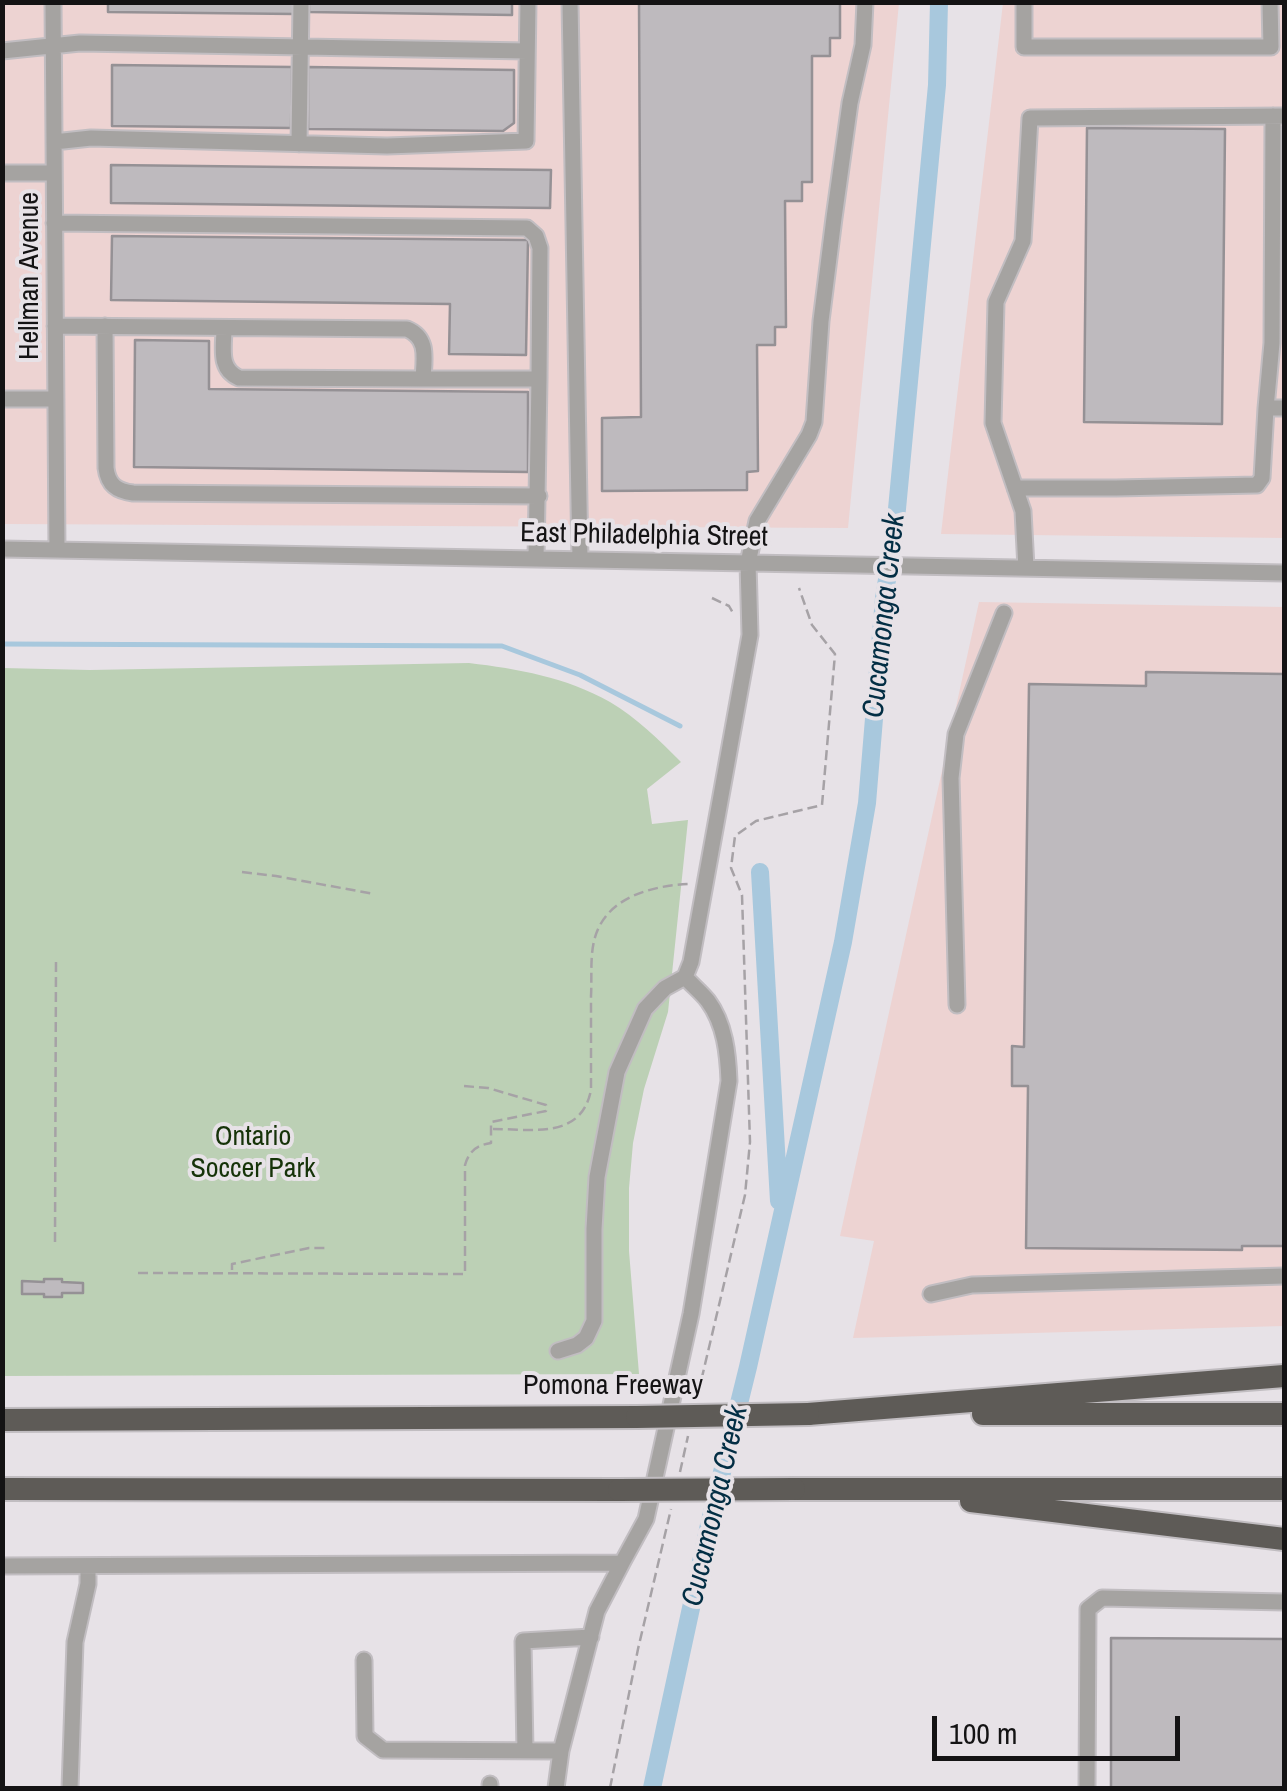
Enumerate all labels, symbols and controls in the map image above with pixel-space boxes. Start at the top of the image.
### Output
street label: Hellman Avenue [13,192,47,360]
water label: Cucamonga Creek [856,512,914,720]
street label: East Philadelphia Street [520,517,768,555]
park label: Ontario Soccer Park [190,1120,316,1186]
street label: Pomona Freeway [523,1369,703,1403]
water label: Cucamonga Creek [675,1402,757,1610]
scale bar [937,1696,1184,1758]
text: 100 m [949,1713,1017,1753]

